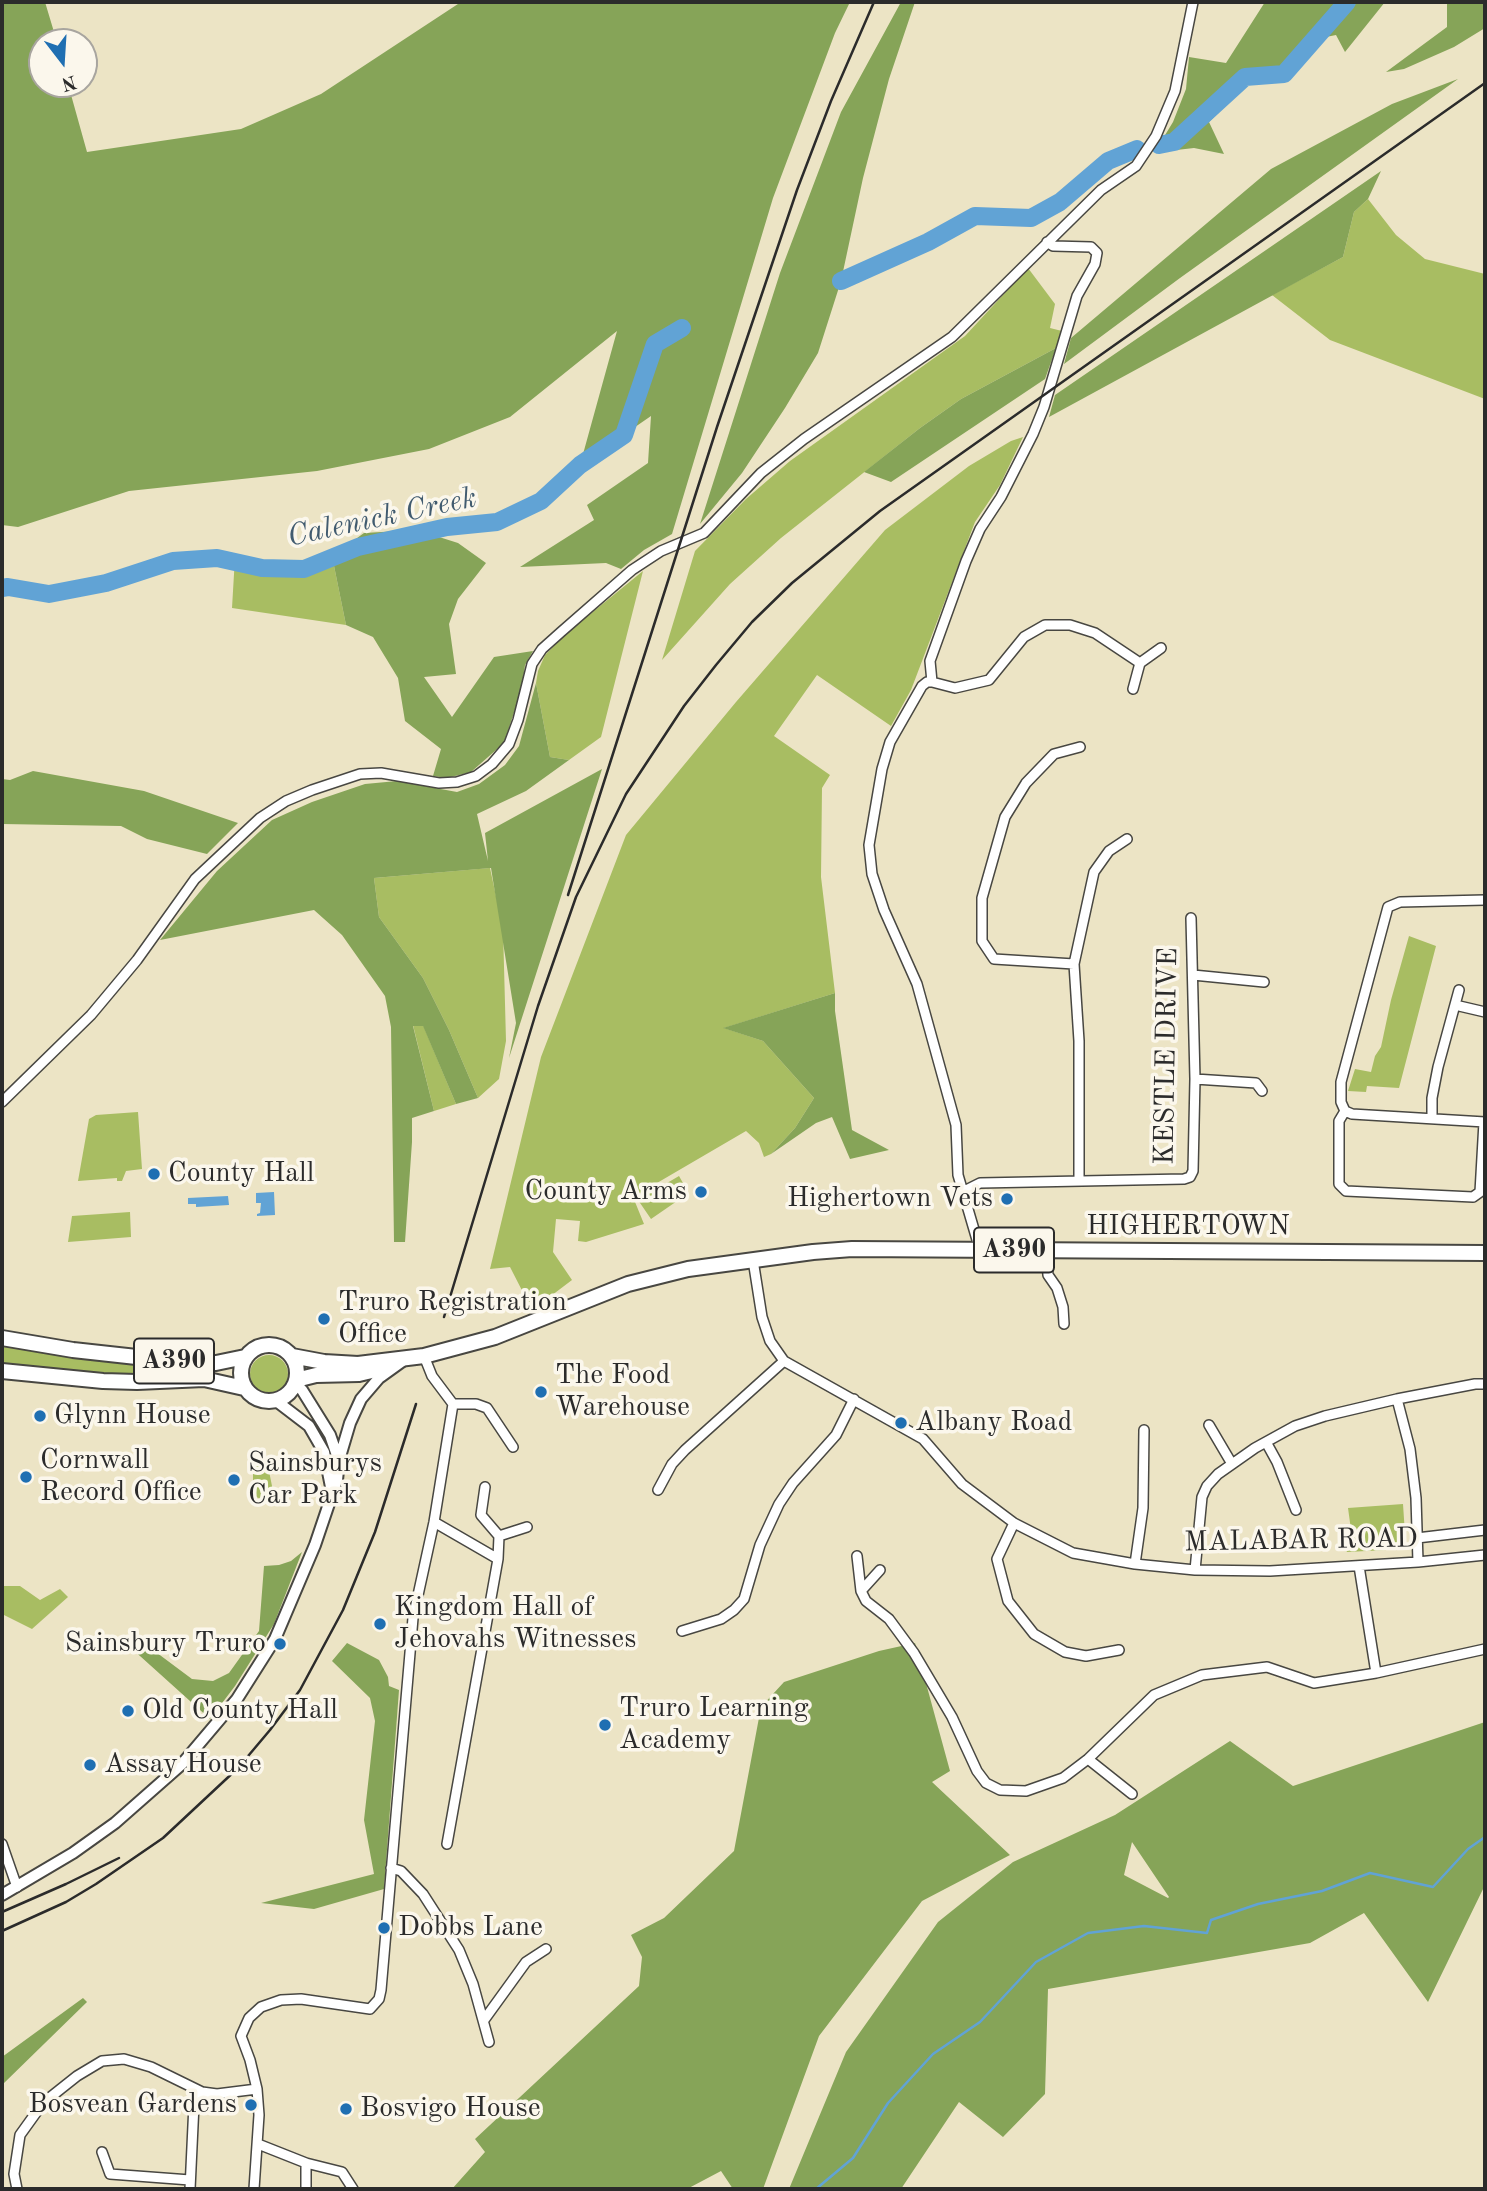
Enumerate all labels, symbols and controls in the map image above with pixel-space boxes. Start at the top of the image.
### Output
north arrow [28,28,98,98]
text: N [59,70,78,93]
water label: Calenick Creek [284,480,480,556]
street label: KESTLE DRIVE [1148,947,1186,1165]
place label: County Hall [168,1157,314,1191]
marker: County Hall [146,1166,162,1182]
place label: County Arms [525,1175,687,1209]
place label: Highertown Vets [787,1182,993,1216]
marker: County Arms [693,1184,709,1200]
marker: Highertown Vets [999,1191,1015,1207]
street label: HIGHERTOWN [1086,1210,1290,1244]
road number: A390 [974,1228,1054,1273]
place label: Truro Registration Office [338,1286,567,1352]
marker: Truro Registration Office [316,1311,332,1327]
road number: A390 [134,1338,214,1384]
place label: The Food Warehouse [555,1359,690,1425]
marker: The Food Warehouse [533,1384,549,1400]
place label: Glynn House [54,1399,211,1433]
place label: Albany Road [915,1406,1072,1440]
marker: Glynn House [32,1408,48,1424]
marker: Albany Road [893,1415,909,1431]
place label: Cornwall Record Office [40,1444,202,1510]
place label: Sainsburys Car Park [248,1447,382,1513]
marker: Cornwall Record Office [18,1469,34,1485]
marker: Sainsburys Car Park [226,1472,242,1488]
street label: MALABAR ROAD [1184,1522,1418,1560]
place label: Kingdom Hall of Jehovahs Witnesses [394,1591,636,1657]
marker: Kingdom Hall of Jehovahs Witnesses [372,1616,388,1632]
place label: Sainsbury Truro [65,1627,266,1661]
marker: Sainsbury Truro [272,1636,288,1652]
place label: Truro Learning Academy [619,1692,809,1758]
place label: Old County Hall [142,1694,338,1728]
marker: Old County Hall [120,1703,136,1719]
marker: Truro Learning Academy [597,1717,613,1733]
place label: Assay House [104,1748,262,1782]
marker: Assay House [82,1757,98,1773]
place label: Dobbs Lane [398,1911,543,1945]
marker: Dobbs Lane [376,1920,392,1936]
place label: Bosvean Gardens [28,2088,237,2122]
place label: Bosvigo House [360,2092,541,2126]
marker: Bosvean Gardens [243,2097,259,2113]
marker: Bosvigo House [338,2101,354,2117]

